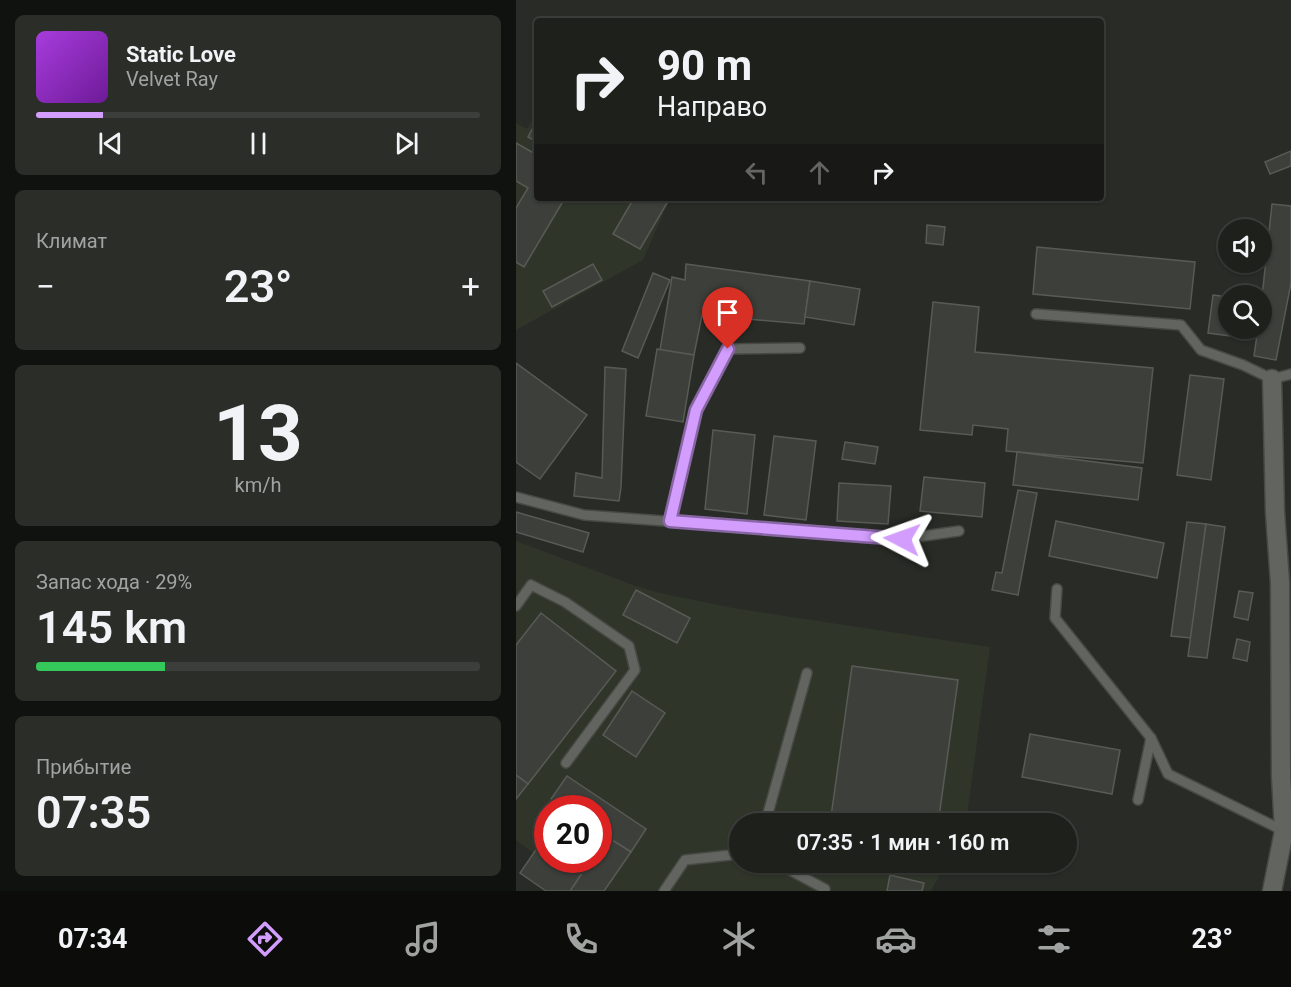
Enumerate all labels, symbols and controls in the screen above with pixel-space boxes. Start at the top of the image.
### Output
text: 90 m [657,41,752,90]
text: Static Love [126,42,236,67]
icon: right [558,42,636,120]
text: Velvet Ray [126,67,218,91]
text: Направо [657,91,767,123]
icon: previous [94,127,127,160]
icon: pause [242,127,275,160]
icon: next [390,127,423,160]
icon: left [740,156,773,189]
icon: ahead [803,156,836,189]
icon: right [866,156,899,189]
map controls [1218,219,1272,339]
button: sound [1218,219,1272,273]
text: Климат [36,229,107,253]
text: 23° [224,260,292,313]
text: − [36,267,55,306]
text: + [461,267,480,306]
button: search [1218,285,1272,339]
pin [702,287,753,349]
icon: arrive [711,296,744,329]
text: 13 [213,388,303,479]
text: km/h [235,473,281,497]
position arrow [870,507,934,571]
text: Запас хода · 29% [36,570,192,594]
text: 145 km [36,601,187,654]
text: Прибытие [36,755,131,779]
text: 07:35 [36,786,151,839]
speed limit sign: 20 [534,795,612,873]
text: 07:35 · 1 мин · 160 m [797,830,1009,855]
icon: directions [244,918,286,960]
icon: music [402,918,444,960]
icon: phone [560,918,602,960]
icon: climate [718,918,760,960]
icon: car [875,918,917,960]
icon: filters [1033,918,1075,960]
text: 07:34 [58,923,128,955]
text: 23° [1191,923,1233,955]

